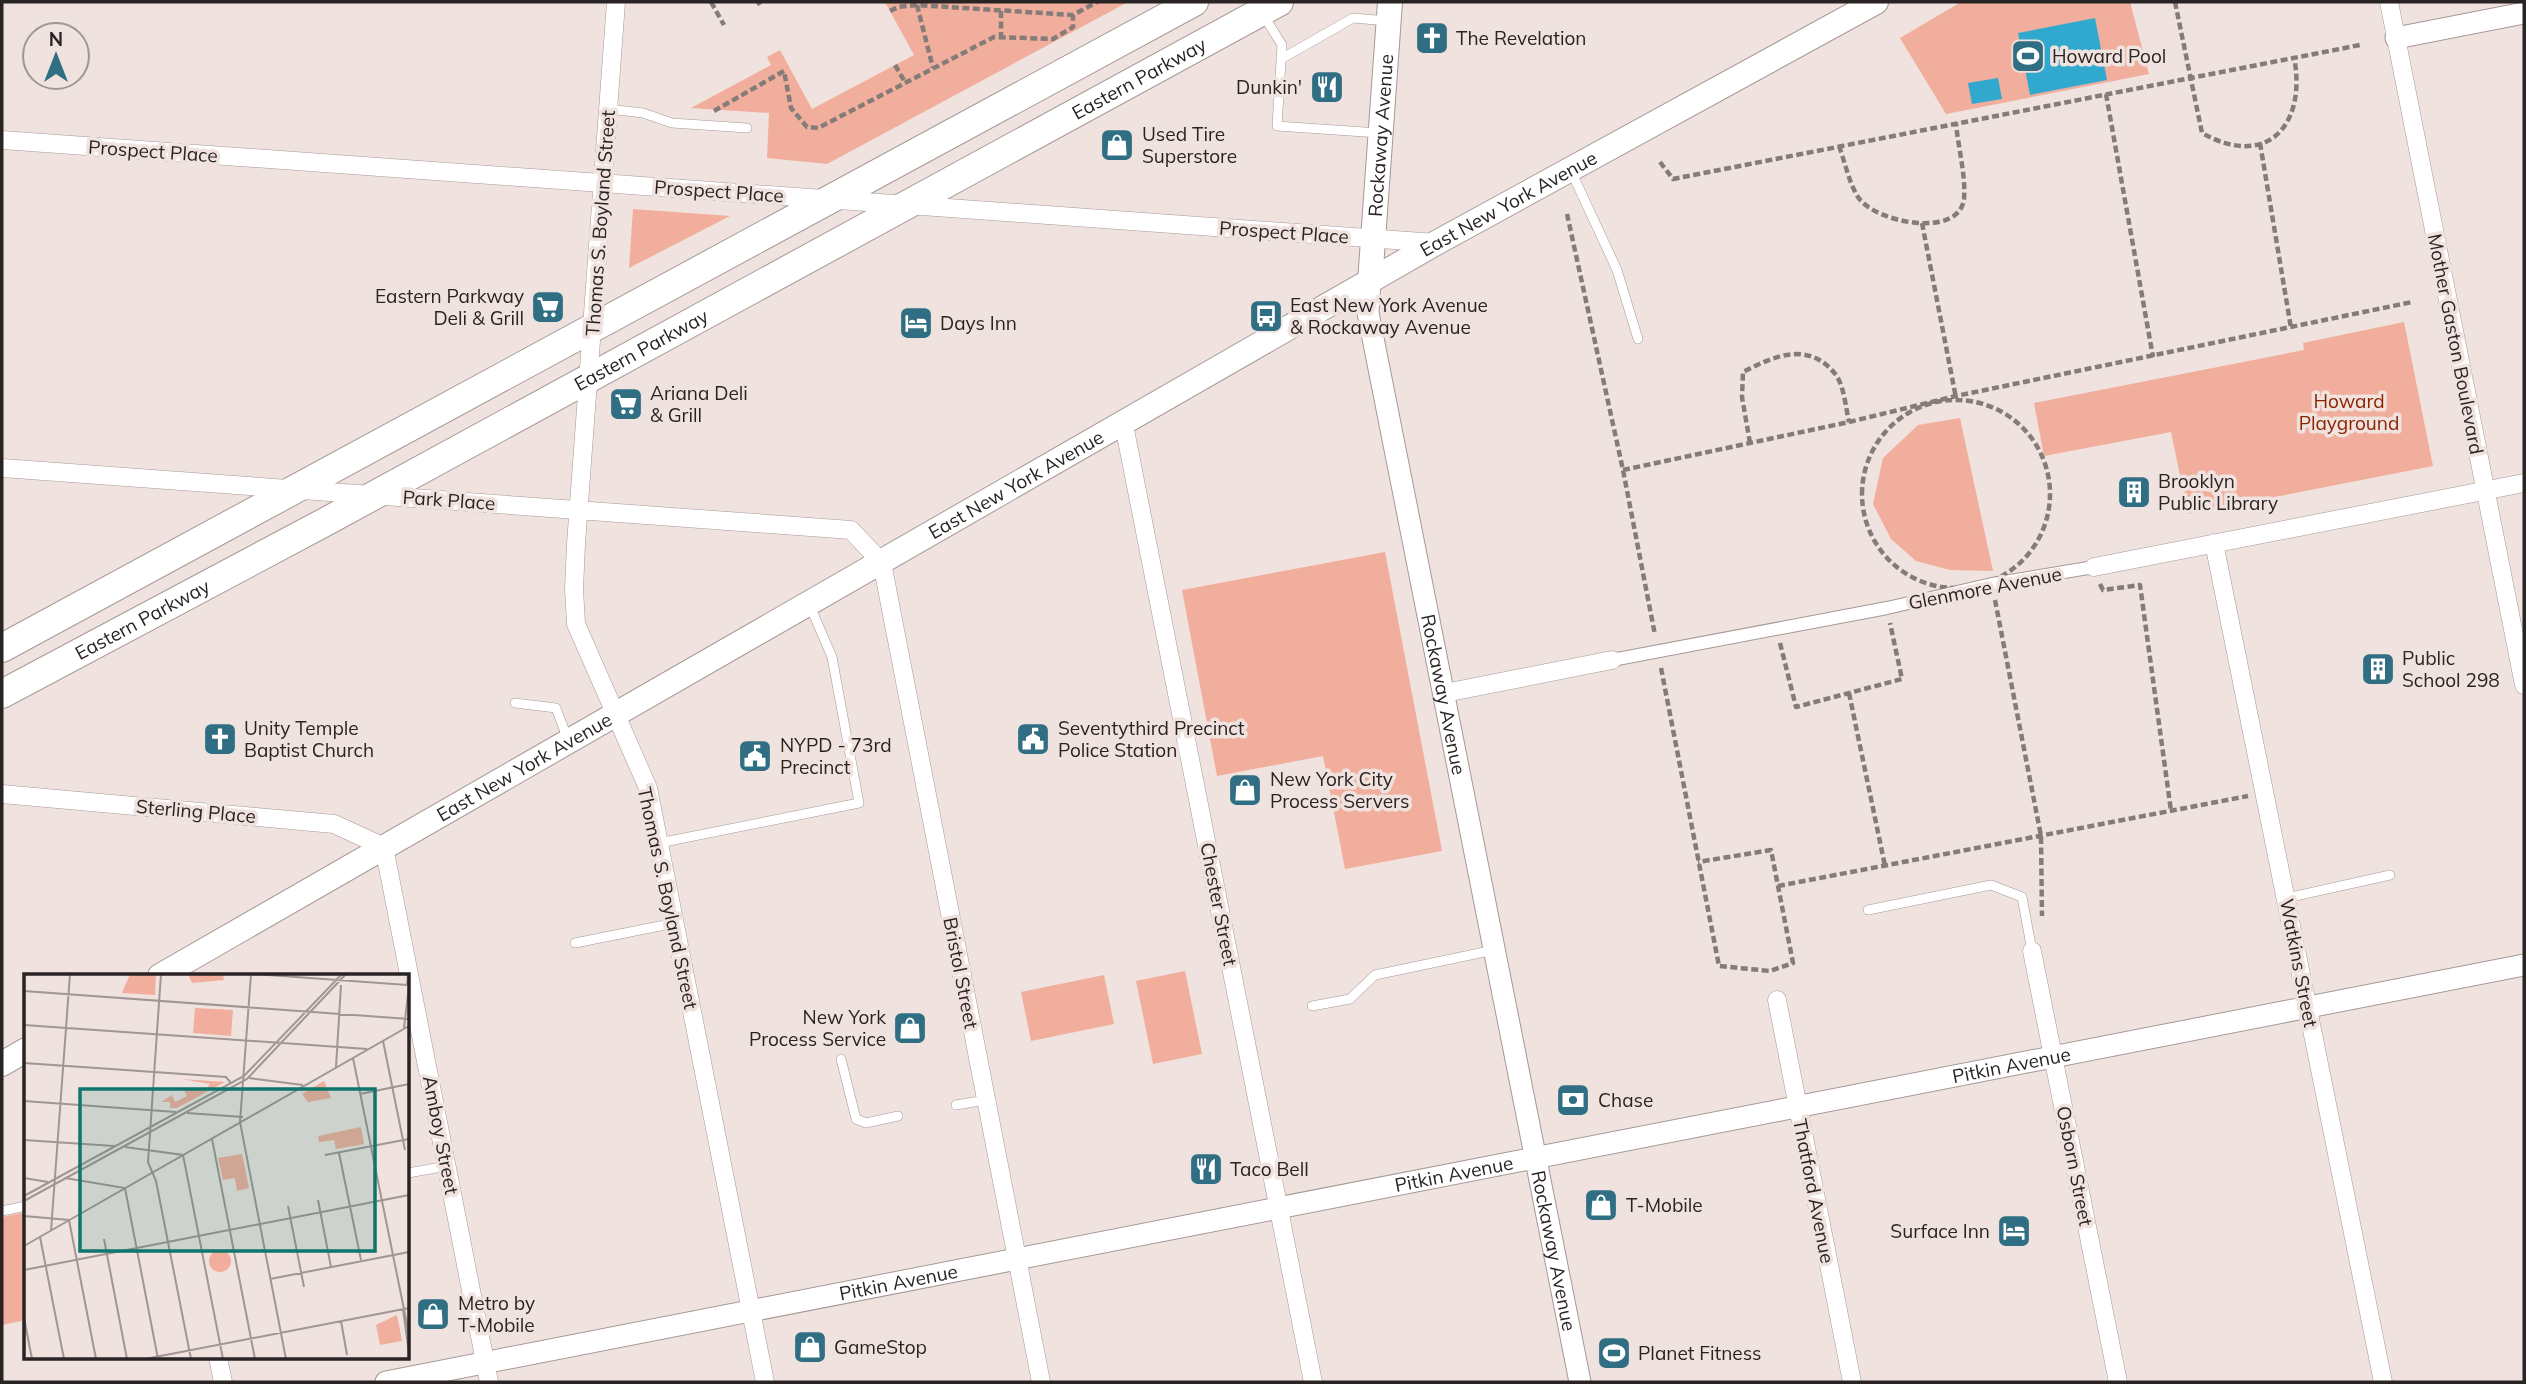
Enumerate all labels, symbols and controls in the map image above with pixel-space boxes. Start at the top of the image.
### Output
church icon: The Revelation [1413,19,1451,57]
north arrow [21,21,91,91]
place label: The Revelation [1456,26,1586,50]
text: N [49,27,63,51]
street label: Eastern Parkway [1068,32,1210,125]
sports icon: Howard Pool [2009,37,2047,75]
place label: Howard Pool [2052,44,2166,68]
street label: Rockaway Avenue [1363,53,1398,218]
restaurant icon: Dunkin' [1308,68,1346,106]
place label: Dunkin' [1236,75,1302,99]
street label: Thomas S. Boyland Street [580,109,620,337]
place label: Used Tire Superstore [1142,122,1237,168]
shop icon: Used Tire Superstore [1098,126,1136,164]
street label: Prospect Place [87,135,219,167]
street label: East New York Avenue [1416,145,1601,262]
street label: Prospect Place [653,175,785,207]
street label: Prospect Place [1218,216,1350,248]
street label: Mother Gaston Boulevard [2423,232,2489,456]
place label: Eastern Parkway Deli & Grill [375,284,524,330]
supermarket icon: Eastern Parkway Deli & Grill [529,288,567,326]
place label: East New York Avenue & Rockaway Avenue [1290,293,1488,339]
bus stop icon: East New York Avenue & Rockaway Avenue [1247,297,1285,335]
street label: Eastern Parkway [570,303,712,396]
hotel icon: Days Inn [897,304,935,342]
place label: Days Inn [940,311,1017,335]
place label: Ariana Deli & Grill [650,381,748,427]
supermarket icon: Ariana Deli & Grill [607,385,645,423]
park label: Howard Playground [2299,389,2399,435]
street label: East New York Avenue [924,425,1108,544]
place label: Brooklyn Public Library [2158,469,2278,515]
building icon: Brooklyn Public Library [2115,473,2153,511]
street label: Park Place [402,485,496,515]
street label: Glenmore Avenue [1906,561,2064,615]
street label: Eastern Parkway [71,574,214,665]
street label: Rockaway Avenue [1416,612,1471,777]
place label: Public School 298 [2402,646,2500,692]
building icon: Public School 298 [2359,650,2397,688]
street label: East New York Avenue [432,707,616,827]
place label: Unity Temple Baptist Church [244,716,374,762]
place label: Seventythird Precinct Police Station [1058,716,1245,762]
church icon: Unity Temple Baptist Church [201,720,239,758]
public building icon: Seventythird Precinct Police Station [1014,720,1052,758]
place label: NYPD - 73rd Precinct [780,733,892,779]
public building icon: NYPD - 73rd Precinct [736,737,774,775]
place label: New York City Process Servers [1270,767,1409,813]
shop icon: New York City Process Servers [1226,771,1264,809]
street label: Thomas S. Boyland Street [633,785,703,1012]
street label: Sterling Place [135,794,257,828]
street label: Chester Street [1195,840,1243,968]
street label: Watkins Street [2275,897,2323,1030]
street label: Bristol Street [938,915,984,1031]
inset map [24,974,410,1360]
place label: New York Process Service [749,1005,886,1051]
shop icon: New York Process Service [891,1009,929,1047]
street label: Pitkin Avenue [1950,1042,2073,1088]
street label: Amboy Street [418,1074,464,1197]
bank icon: Chase [1554,1081,1592,1119]
place label: Chase [1598,1088,1653,1112]
street label: Osborn Street [2052,1104,2098,1228]
street label: Thatford Avenue [1788,1117,1840,1265]
restaurant icon: Taco Bell [1187,1150,1225,1188]
street label: Pitkin Avenue [1393,1150,1515,1197]
place label: Taco Bell [1230,1157,1309,1181]
street label: Rockaway Avenue [1526,1168,1582,1333]
shop icon: T-Mobile [1582,1186,1620,1224]
place label: T-Mobile [1626,1193,1703,1217]
hotel icon: Surface Inn [1995,1212,2033,1250]
place label: Surface Inn [1890,1219,1990,1243]
street label: Pitkin Avenue [837,1259,960,1305]
place label: Metro by T-Mobile [458,1291,535,1337]
shop icon: Metro by T-Mobile [414,1295,452,1333]
shop icon: GameStop [791,1328,829,1366]
sports icon: Planet Fitness [1595,1334,1633,1372]
place label: GameStop [834,1335,927,1359]
place label: Planet Fitness [1638,1341,1762,1365]

